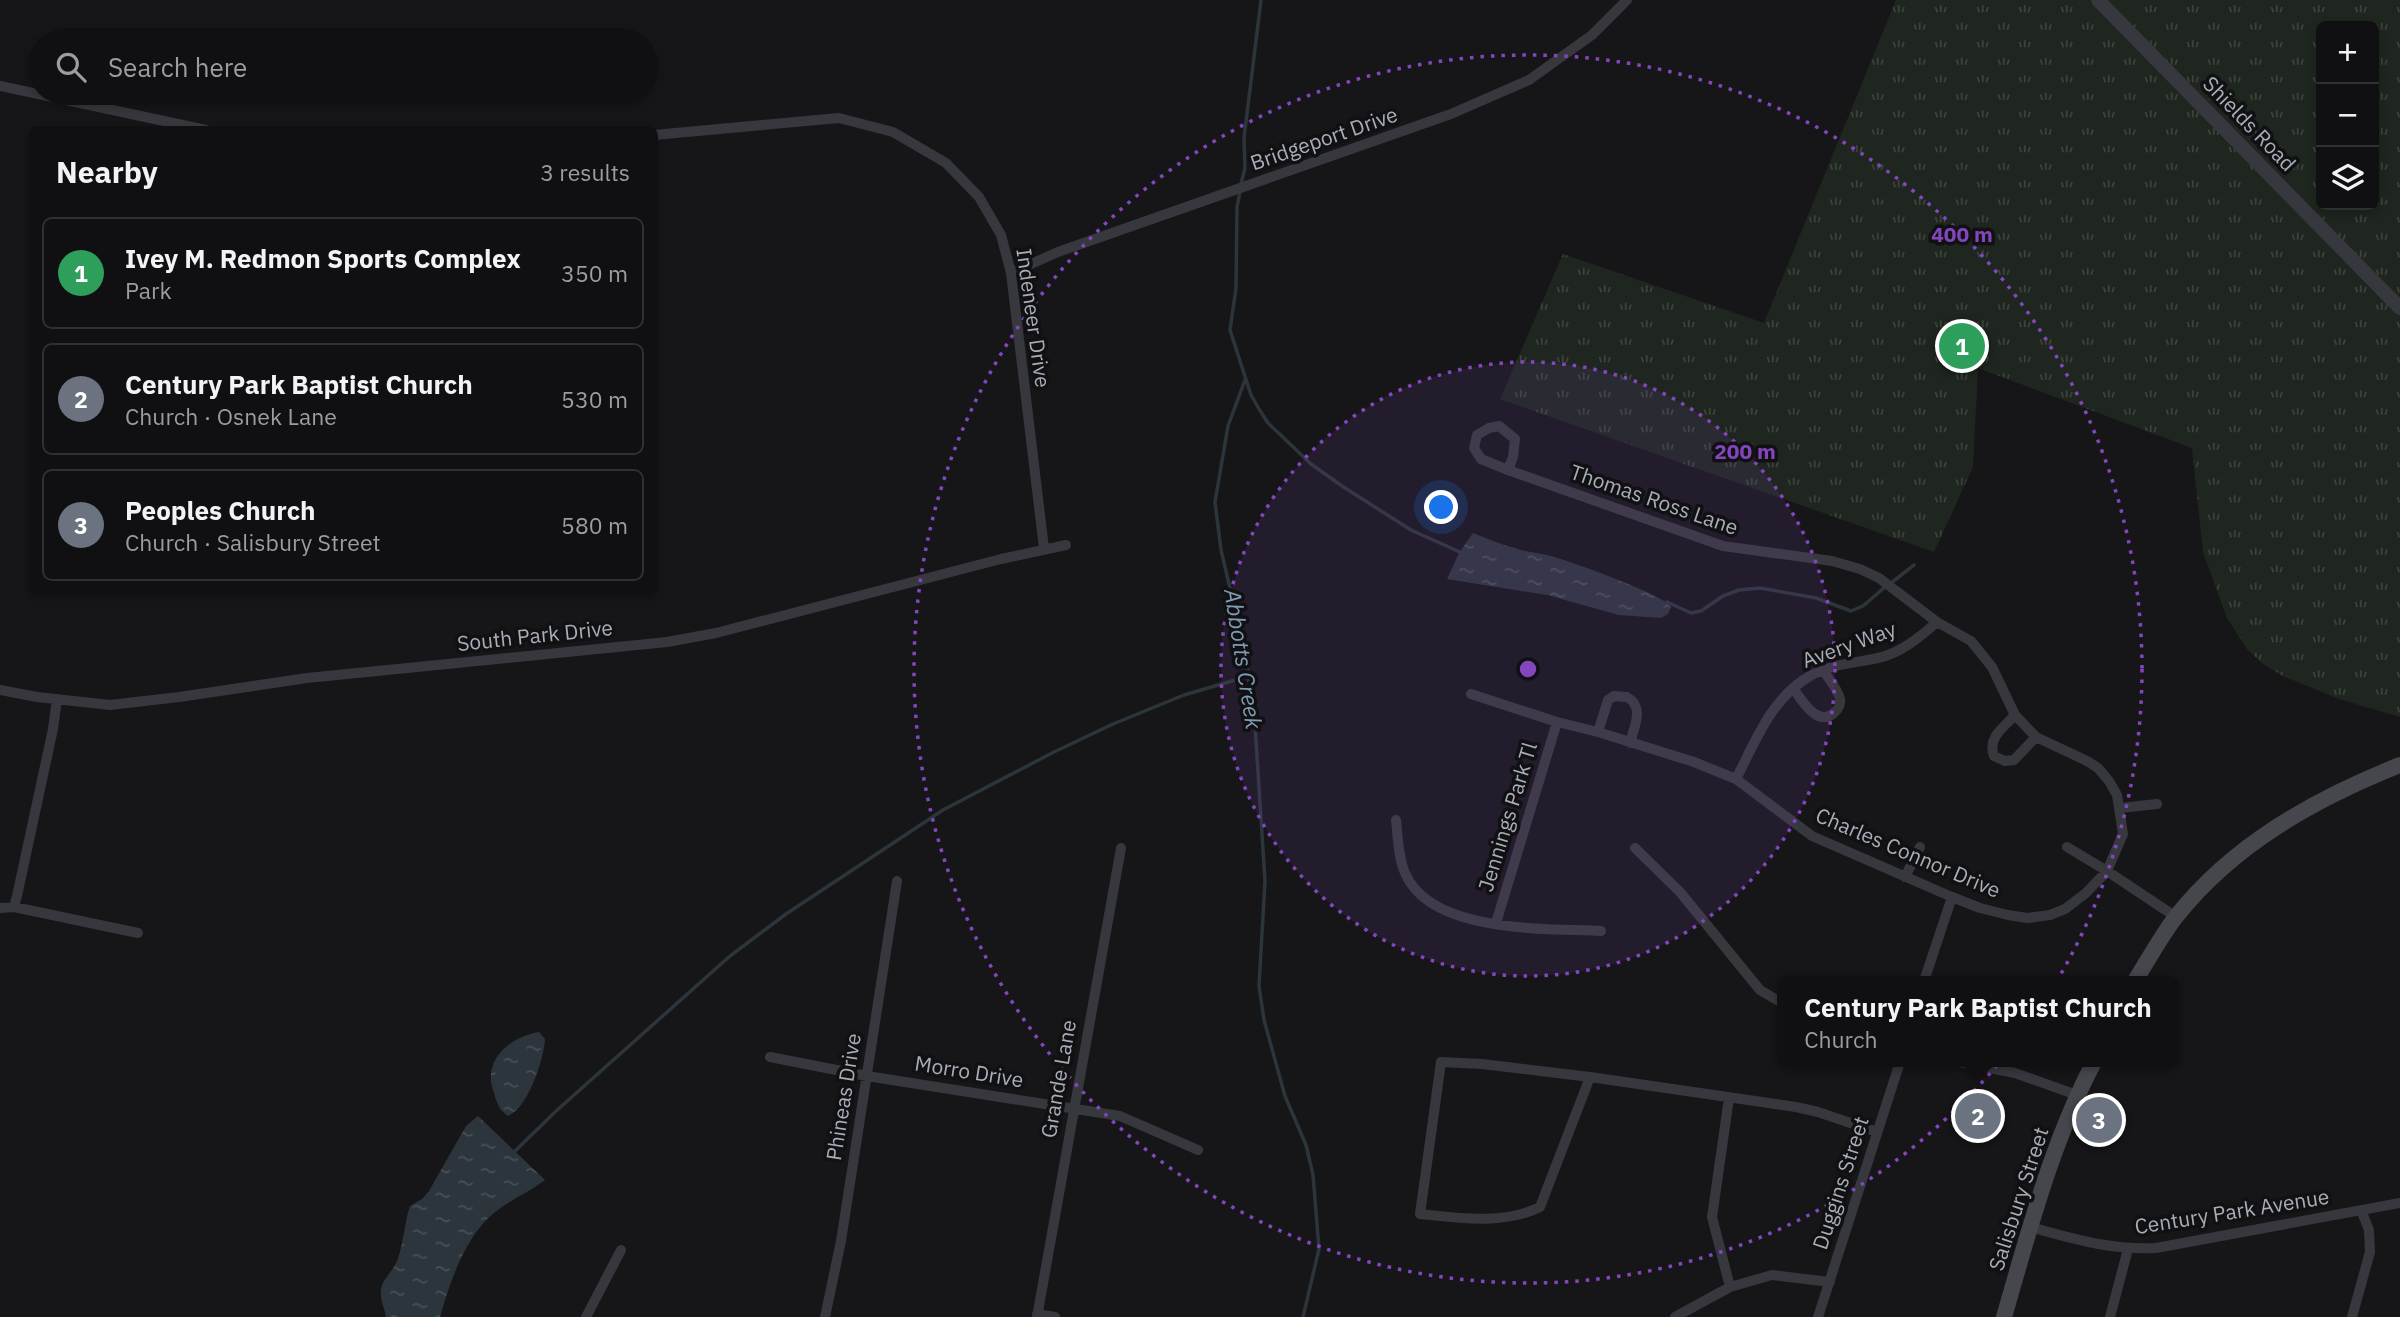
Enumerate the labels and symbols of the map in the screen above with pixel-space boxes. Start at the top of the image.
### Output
street label: Shields Road [2197,70,2302,177]
street label: Bridgeport Drive [1246,100,1401,176]
text: 400 m [1931,220,1993,248]
street label: Indeneer Drive [1010,246,1058,389]
pin: 1 [1939,320,1985,372]
text: 200 m [1714,437,1776,465]
street label: Thomas Ross Lane [1567,457,1742,541]
your location [1424,490,1458,524]
water label: Abbotts Creek [1218,586,1270,732]
street label: South Park Drive [456,613,614,657]
street label: Avery Way [1798,614,1900,674]
centre of rings [1516,657,1540,681]
street label: Jennings Park Tl [1471,738,1543,895]
street label: Charles Connor Drive [1812,800,2005,904]
street label: Grande Lane [1034,1018,1082,1140]
street label: Phineas Drive [819,1031,867,1162]
street label: Morro Drive [913,1049,1025,1093]
pin: 2 [1955,1090,2001,1142]
pin: 3 [2076,1094,2122,1146]
street label: Duggins Street [1805,1113,1875,1253]
street label: Salisbury Street [1982,1123,2054,1274]
street label: Century Park Avenue [2132,1182,2331,1240]

